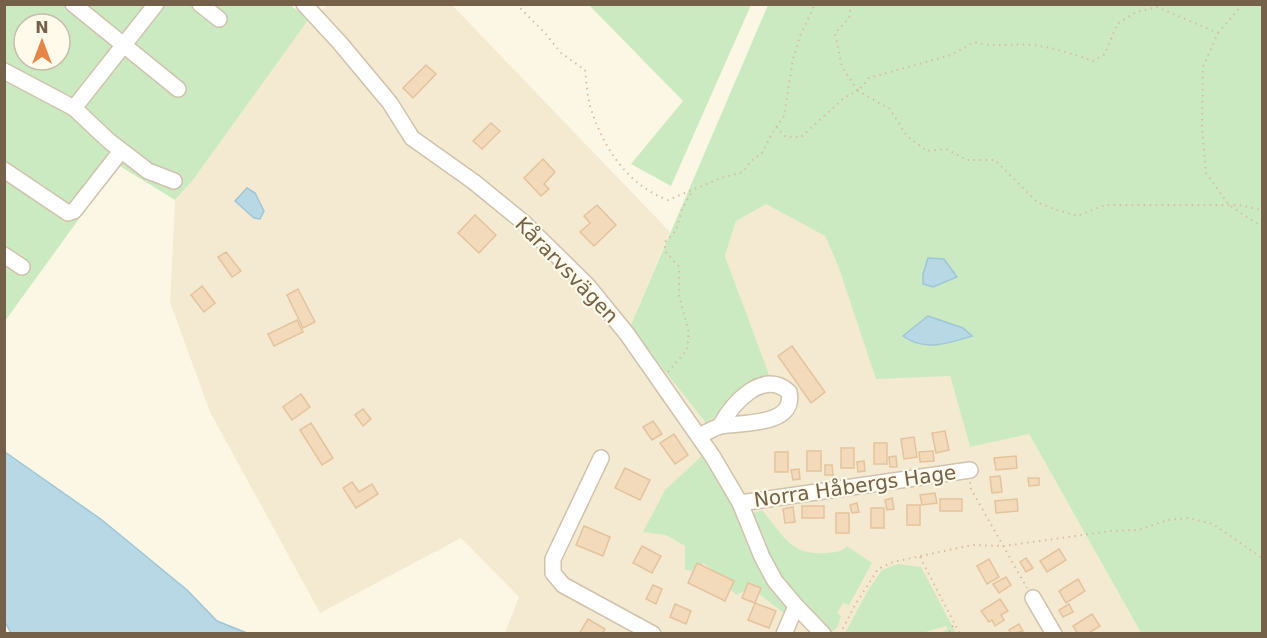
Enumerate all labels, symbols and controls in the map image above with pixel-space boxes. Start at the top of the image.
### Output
north arrow [12,12,72,72]
text: N [35,18,49,37]
street label: Kårarvsvägen [511,212,623,328]
street label: Norra Håbergs Hage [752,460,958,512]

